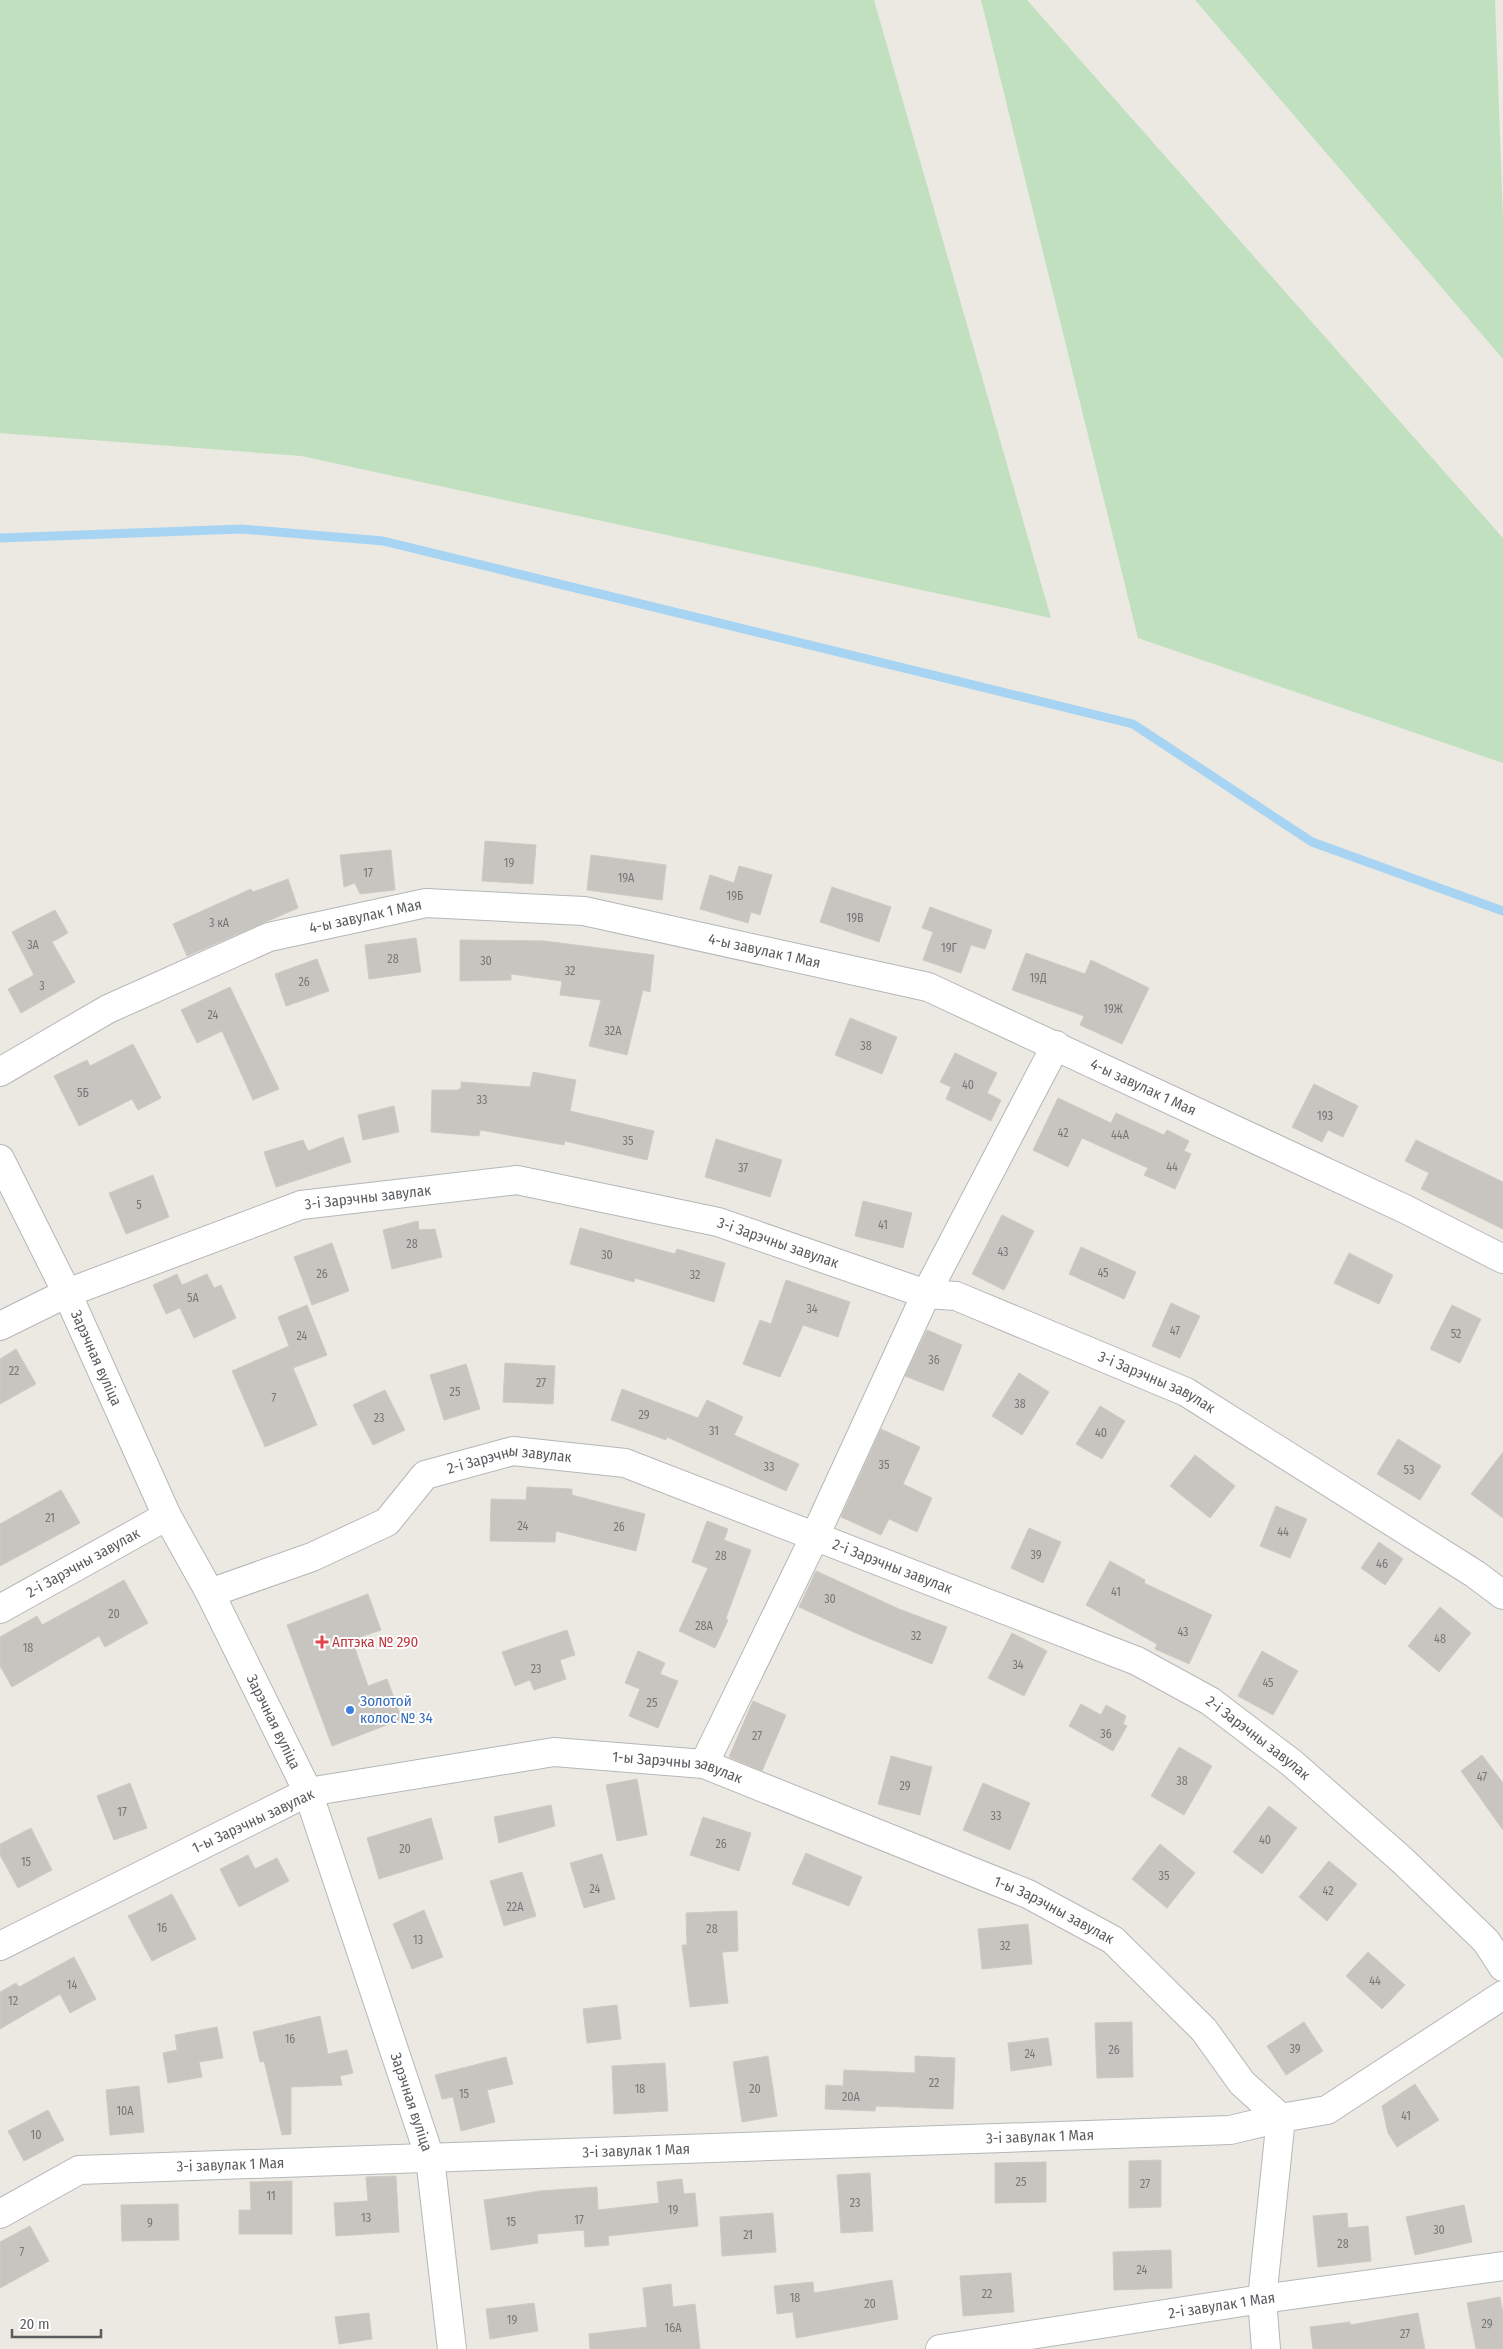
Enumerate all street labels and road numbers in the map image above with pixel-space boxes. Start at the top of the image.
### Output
street label: 4-ы завулак 1 Мая [307,895,423,937]
street label: 4-ы завулак 1 Мая [707,930,822,972]
street label: 4-ы завулак 1 Мая [1088,1055,1199,1120]
street label: 3-і Зарэчны завулак [304,1181,432,1214]
street label: 3-і Зарэчны завулак [715,1213,841,1272]
street label: Зарэчная вуліца [67,1307,125,1409]
street label: 3-і Зарэчны завулак [1095,1347,1218,1417]
street label: 2-і Зарэчны завулак [445,1442,573,1478]
street label: 2-і Зарэчны завулак [23,1524,143,1602]
street label: 2-і Зарэчны завулак [830,1535,955,1598]
street label: Зарэчная вуліца [243,1672,304,1772]
street label: 2-і Зарэчны завулак [1202,1692,1314,1784]
street label: 1-ы Зарэчны завулак [612,1748,745,1787]
street label: 1-ы Зарэчны завулак [189,1785,317,1857]
street label: 1-ы Зарэчны завулак [991,1872,1117,1948]
street label: Зарэчная вуліца [386,2050,436,2154]
street label: 3-і завулак 1 Мая [986,2126,1094,2147]
street label: 3-і завулак 1 Мая [582,2140,690,2162]
street label: 3-і завулак 1 Мая [176,2154,285,2176]
street label: 2-і завулак 1 Мая [1167,2288,1276,2322]

